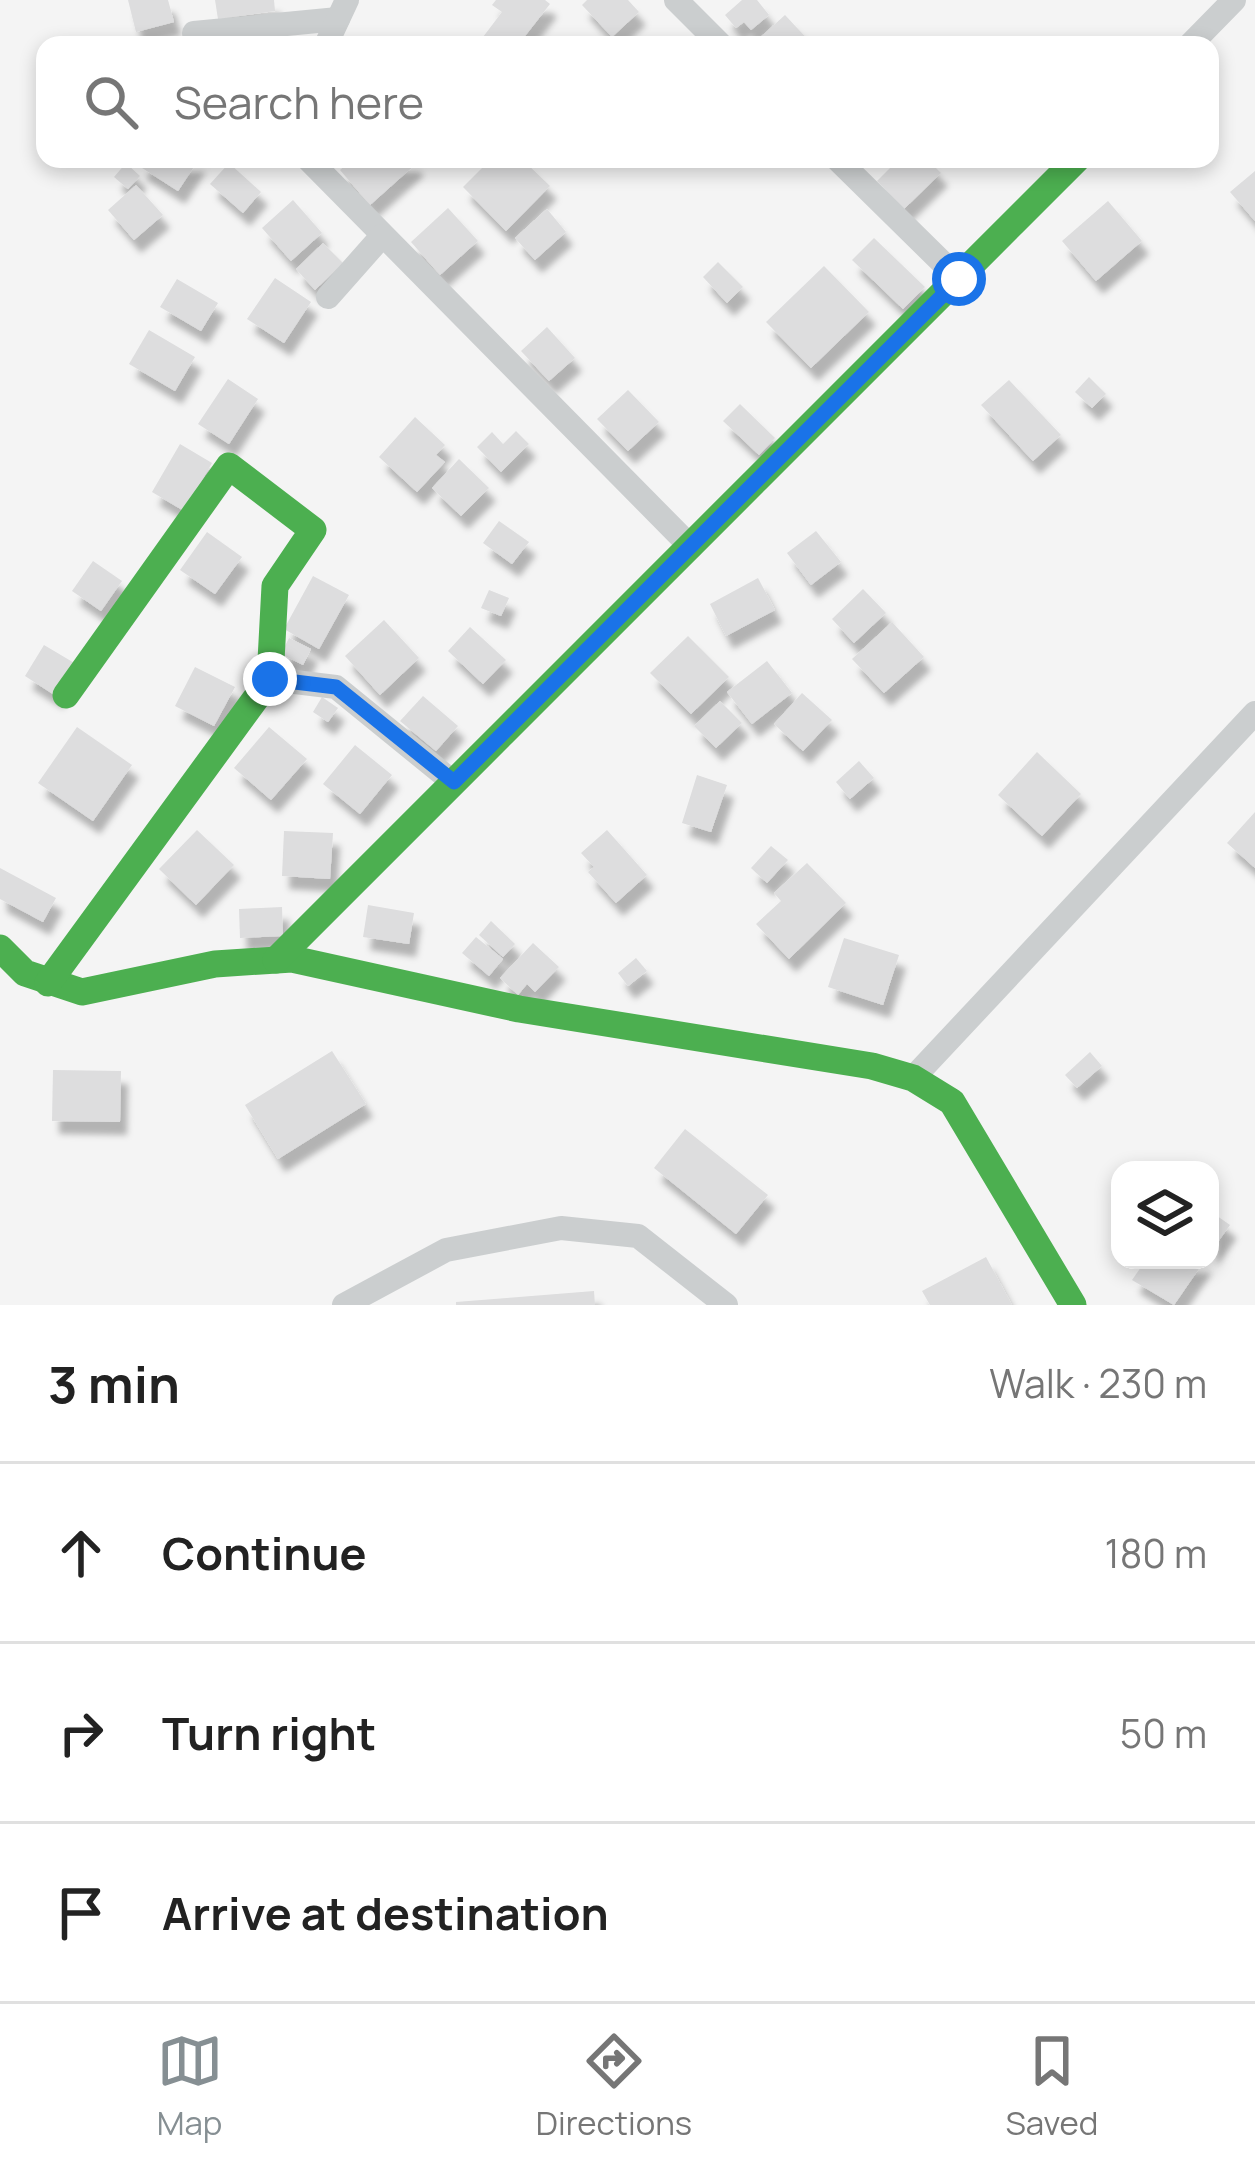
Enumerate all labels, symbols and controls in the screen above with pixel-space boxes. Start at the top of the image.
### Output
search box [36,36,1219,168]
icon: search [78,69,144,135]
text: Search here [174,71,424,133]
route start [932,252,986,306]
route end [243,652,297,706]
map controls [1111,1161,1219,1269]
button: layers [1111,1161,1219,1269]
text: 3 min [48,1349,180,1418]
text: Walk · 230 m [989,1356,1207,1410]
icon: ahead [48,1520,114,1586]
text: Continue [162,1522,367,1584]
text: 180 m [1104,1526,1207,1580]
icon: right [48,1700,114,1766]
text: Turn right [162,1702,376,1764]
text: 50 m [1120,1706,1207,1760]
icon: arrive [48,1880,114,1946]
text: Arrive at destination [162,1882,609,1944]
tab: Map [157,2028,223,2145]
tab: Directions [536,2028,692,2145]
tab: Saved [1005,2028,1098,2145]

